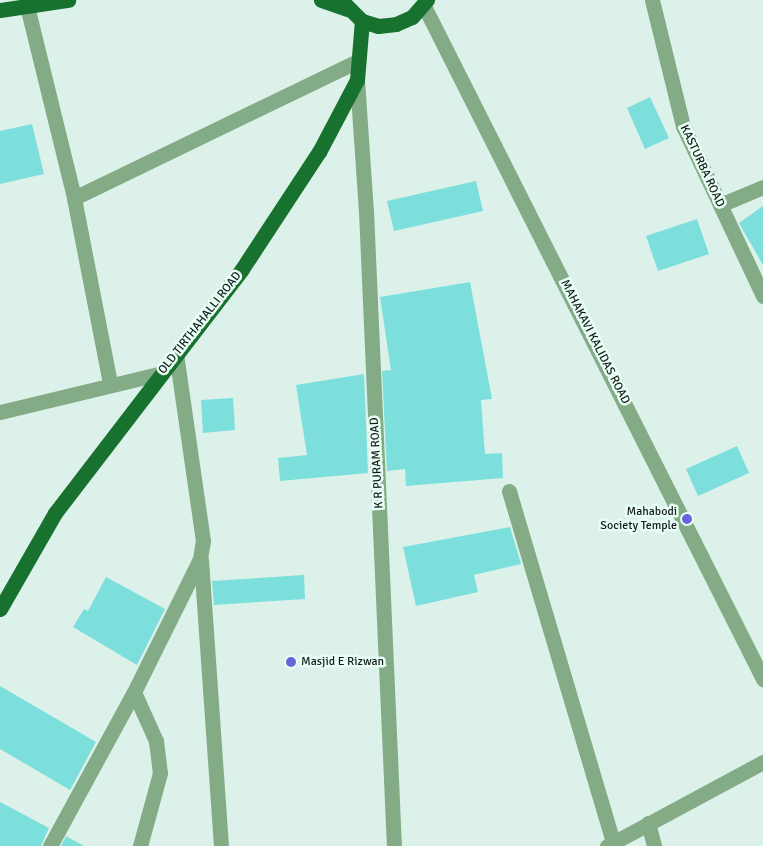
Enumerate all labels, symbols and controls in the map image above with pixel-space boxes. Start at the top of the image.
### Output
street label: KASTURBA ROAD [677,123,727,209]
street label: OLD TIRTHAHALLI ROAD [156,269,244,377]
street label: MAHAKAVI KALIDAS ROAD [557,277,633,407]
street label: K R PURAM ROAD [367,417,387,509]
place label: Mahabodi Society Temple [600,505,677,533]
marker: Mahabodi Society Temple [681,513,693,525]
place label: Masjid E Rizwan [301,655,384,669]
marker: Masjid E Rizwan [285,656,297,668]

